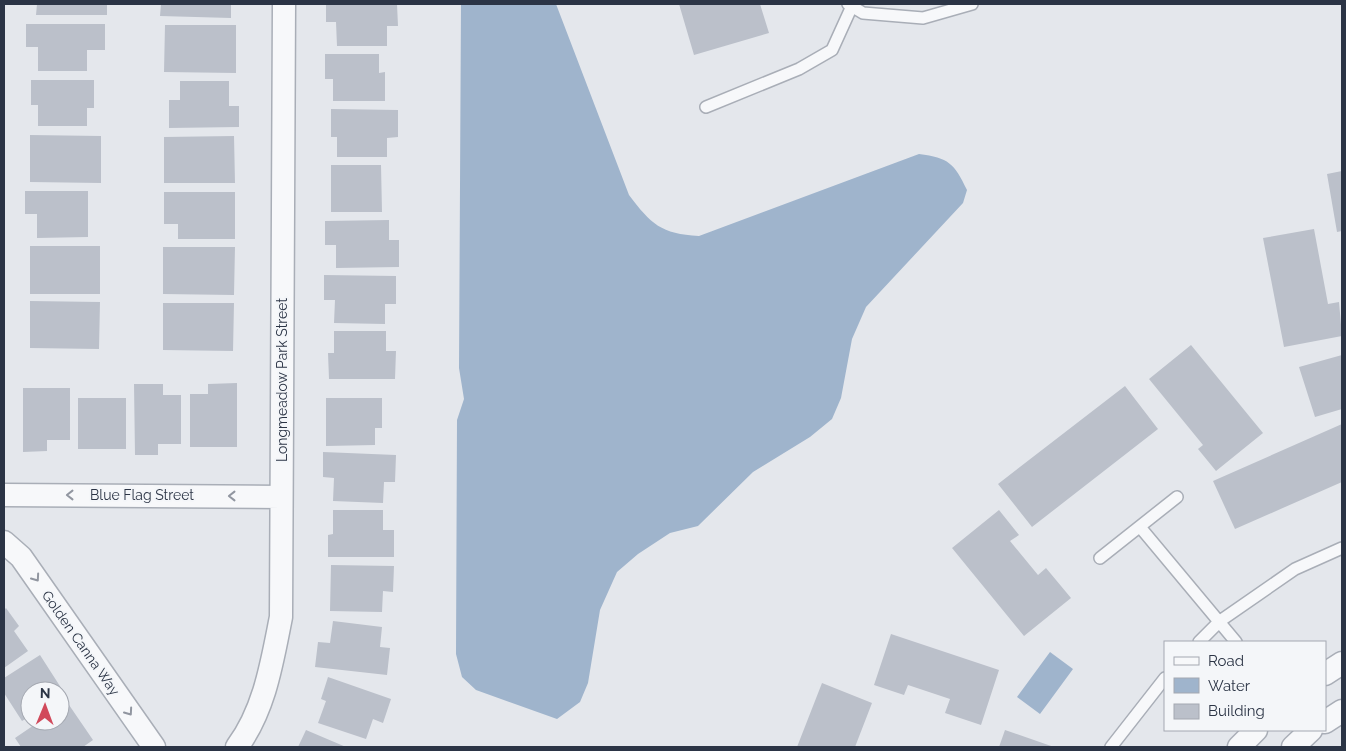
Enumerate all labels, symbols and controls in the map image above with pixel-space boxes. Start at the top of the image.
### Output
street label: Longmeadow Park Street [274,298,290,462]
street label: Blue Flag Street [90,487,194,503]
one-way arrow [66,490,74,500]
one-way arrow [228,491,236,501]
one-way arrow [30,572,39,582]
street label: Golden Canna Way [39,588,123,699]
legend [1164,641,1326,731]
text: Road [1208,652,1244,670]
text: Water [1208,677,1251,695]
north arrow [20,681,70,731]
text: N [40,685,51,701]
text: Building [1208,702,1265,720]
one-way arrow [123,706,132,715]

